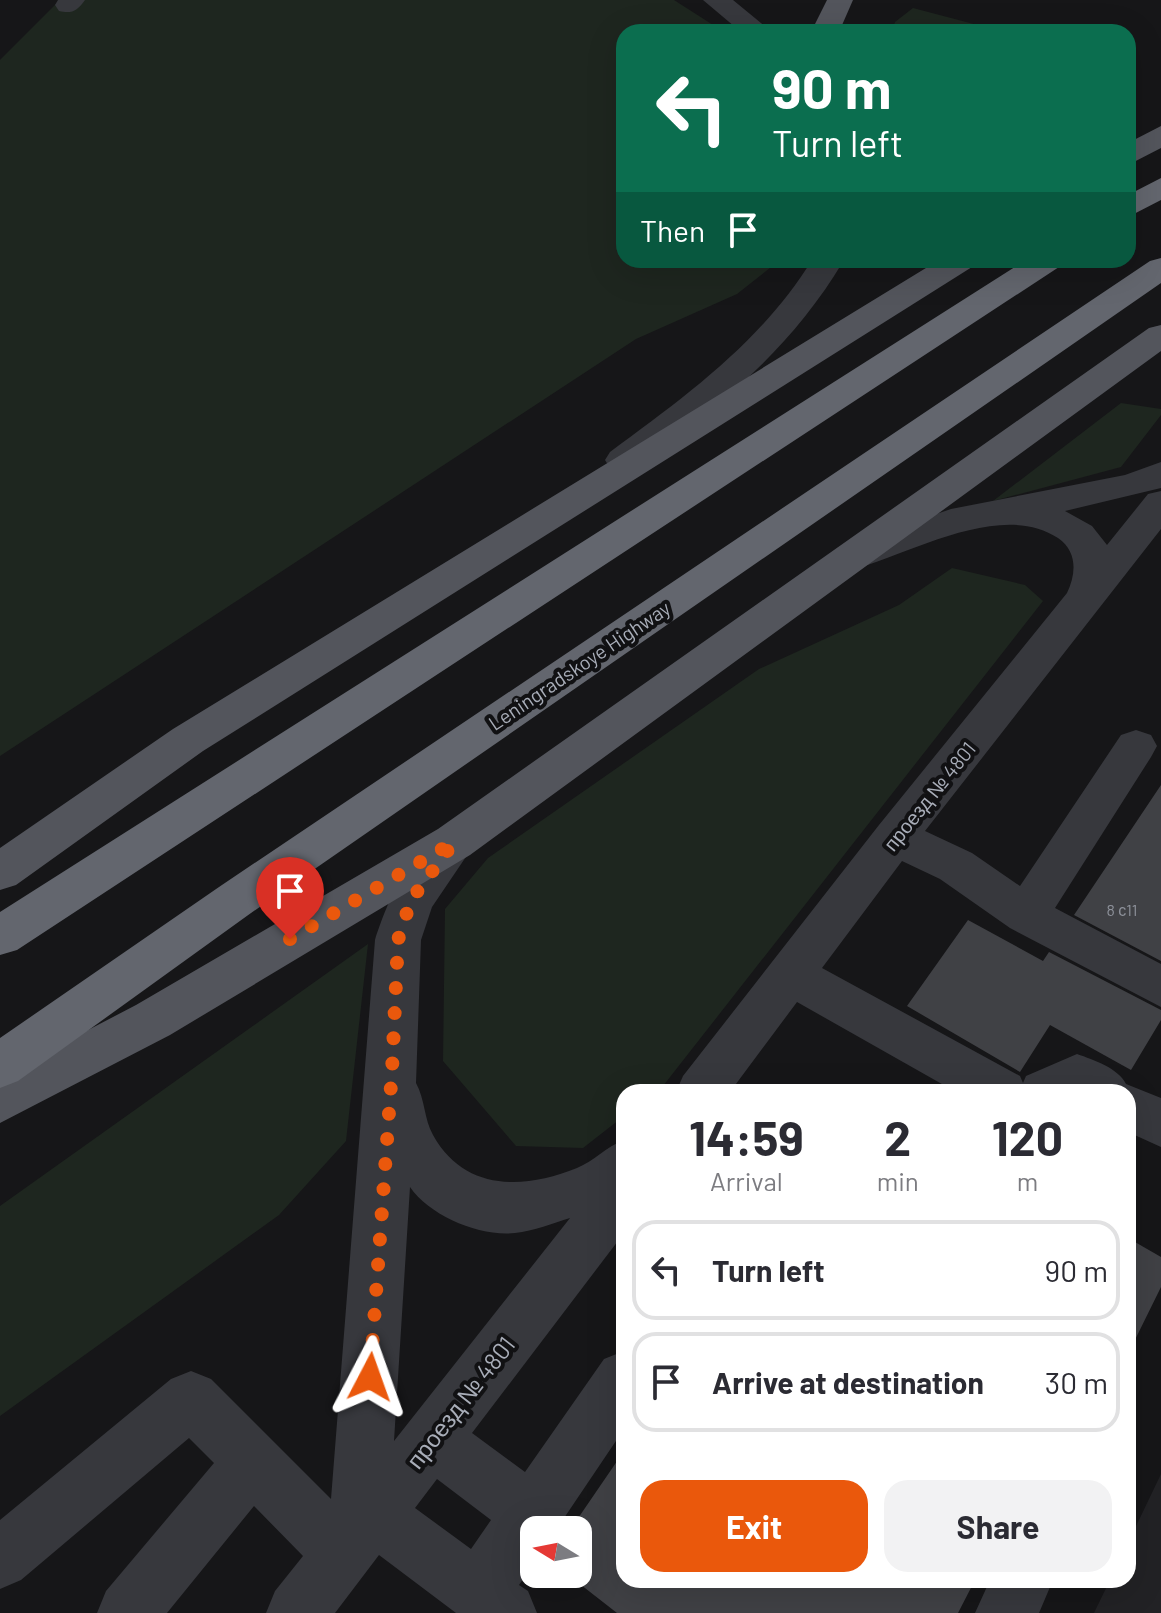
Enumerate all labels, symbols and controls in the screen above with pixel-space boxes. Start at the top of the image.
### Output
text: 90 m [772,53,892,120]
icon: left [640,56,744,160]
text: Turn left [772,121,903,164]
icon: arrive [721,208,765,252]
text: Then [640,212,705,248]
street label: Leningradskoye Highway [484,595,674,735]
street label: проезд № 4801 [878,737,980,855]
pin [256,857,324,939]
icon: arrive [268,869,312,913]
house number: 8 с11 [1107,900,1137,919]
text: 14:59 [689,1108,804,1166]
text: 2 [884,1108,911,1166]
text: 120 [992,1108,1063,1166]
text: Arrival [710,1165,783,1196]
text: min [877,1165,919,1196]
text: m [1017,1165,1038,1196]
icon: left [644,1248,688,1292]
text: Turn left [712,1252,825,1288]
text: 90 m [1045,1252,1108,1288]
street label: проезд № 4801 [400,1330,520,1474]
position arrow [328,1335,412,1419]
icon: arrive [644,1360,688,1404]
text: Arrive at destination [712,1364,984,1400]
text: 30 m [1045,1364,1108,1400]
button: Exit [640,1480,868,1572]
button: Share [884,1480,1112,1572]
north arrow [520,1516,592,1588]
map controls [520,1516,592,1588]

